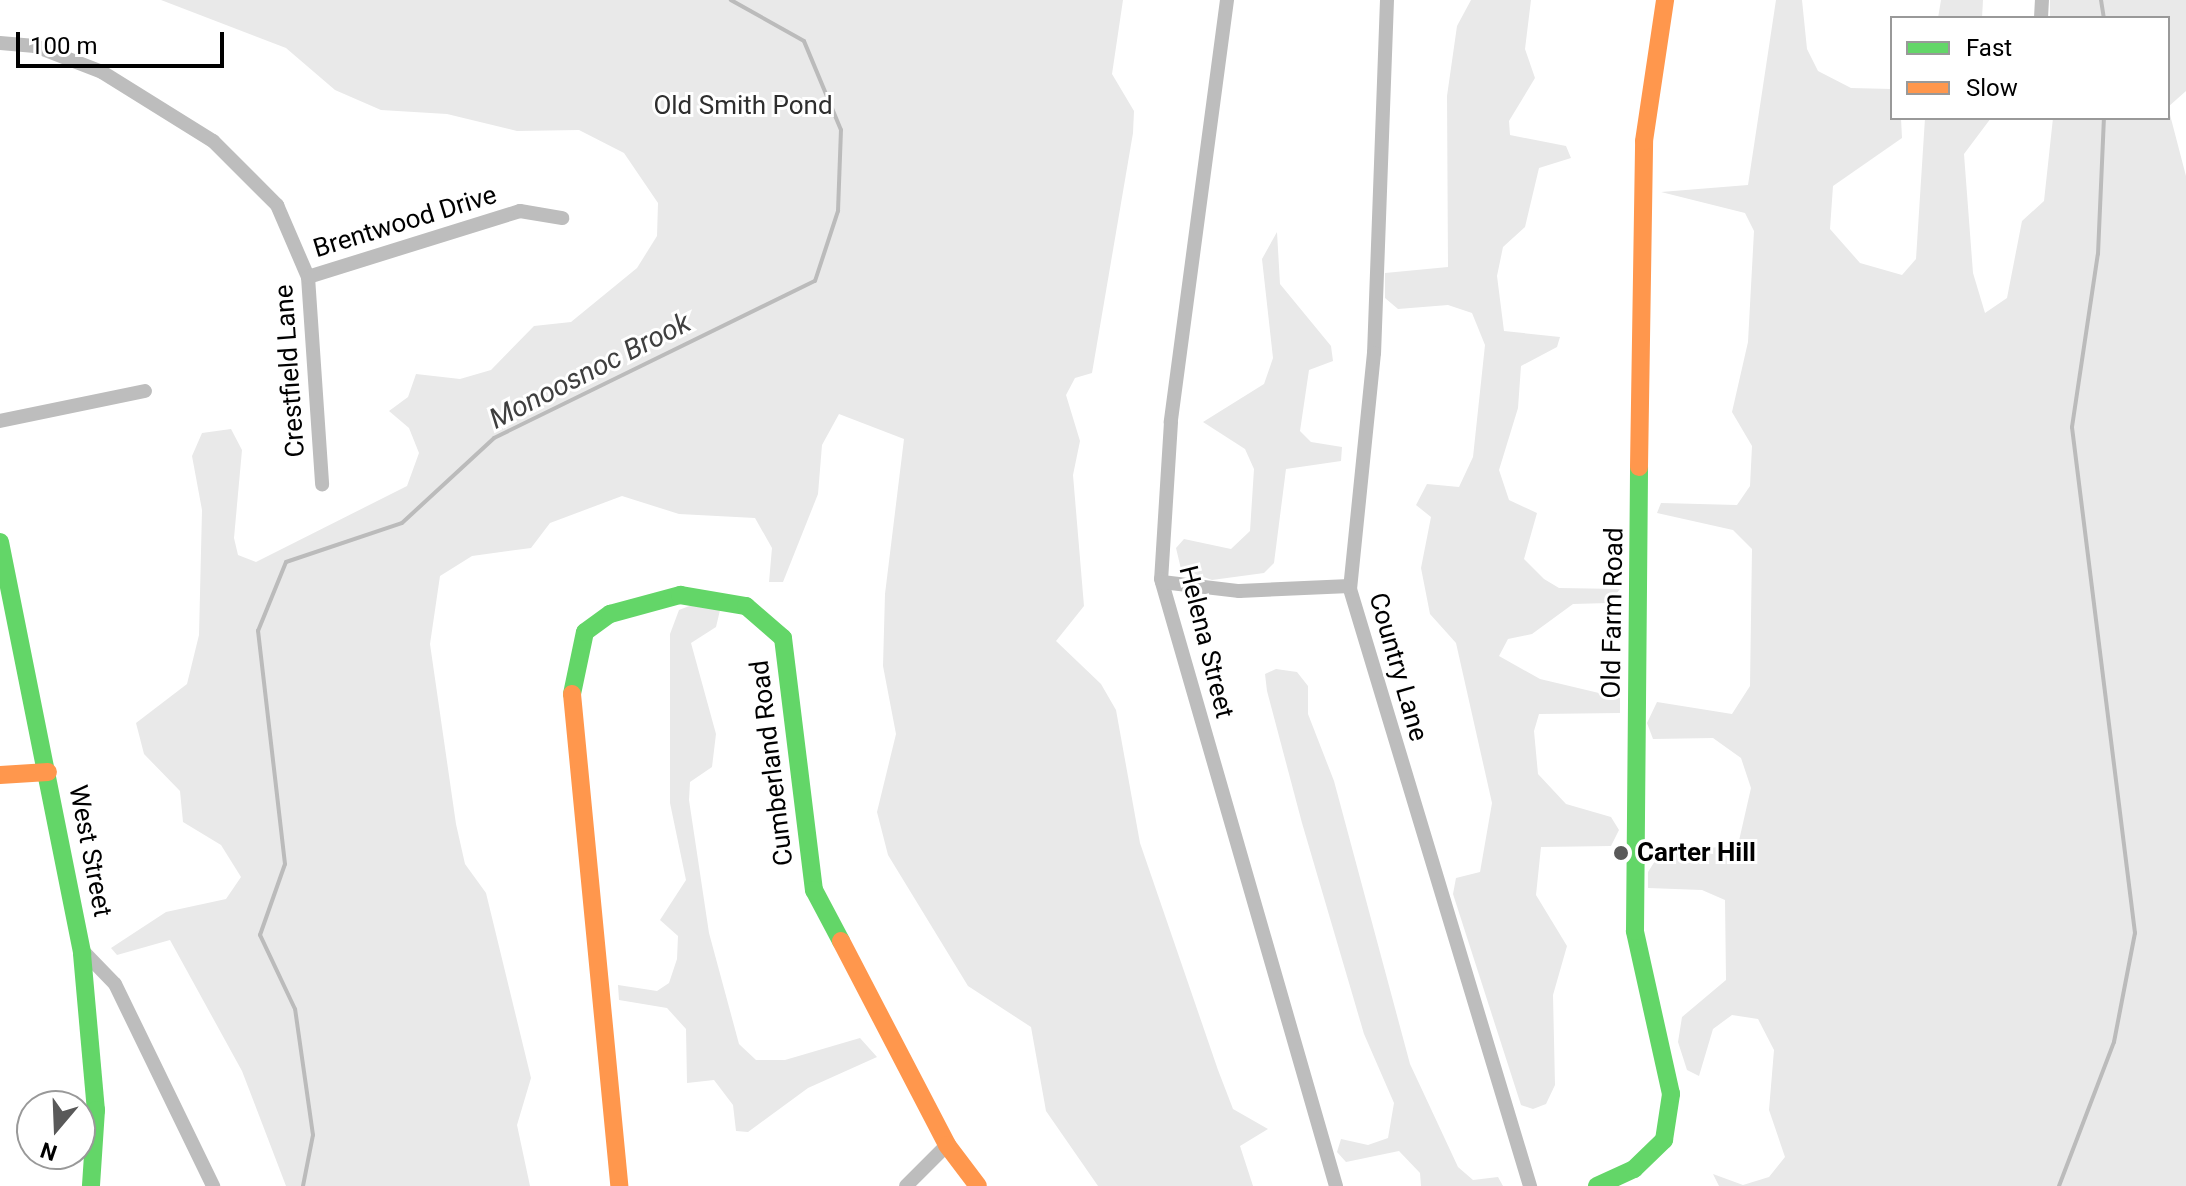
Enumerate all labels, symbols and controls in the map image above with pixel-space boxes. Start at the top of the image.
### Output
scale bar [20,16,228,66]
legend [1890,16,2170,120]
text: 100 m [30,32,97,60]
text: Fast [1966,34,2012,62]
text: Slow [1966,74,2018,102]
park label: Old Smith Pond [653,90,833,122]
street label: Brentwood Drive [310,179,500,265]
street label: Crestfield Lane [268,284,312,458]
water label: Monoosnoc Brook [484,306,696,436]
street label: Old Farm Road [1596,527,1630,699]
street label: Helena Street [1172,563,1240,721]
street label: Country Lane [1362,589,1434,745]
street label: Cumberland Road [744,658,800,868]
street label: West Street [62,783,118,919]
place label: Carter Hill [1637,837,1756,869]
marker: Carter Hill [1612,844,1630,862]
north arrow [16,1090,96,1170]
text: N [37,1137,60,1166]

